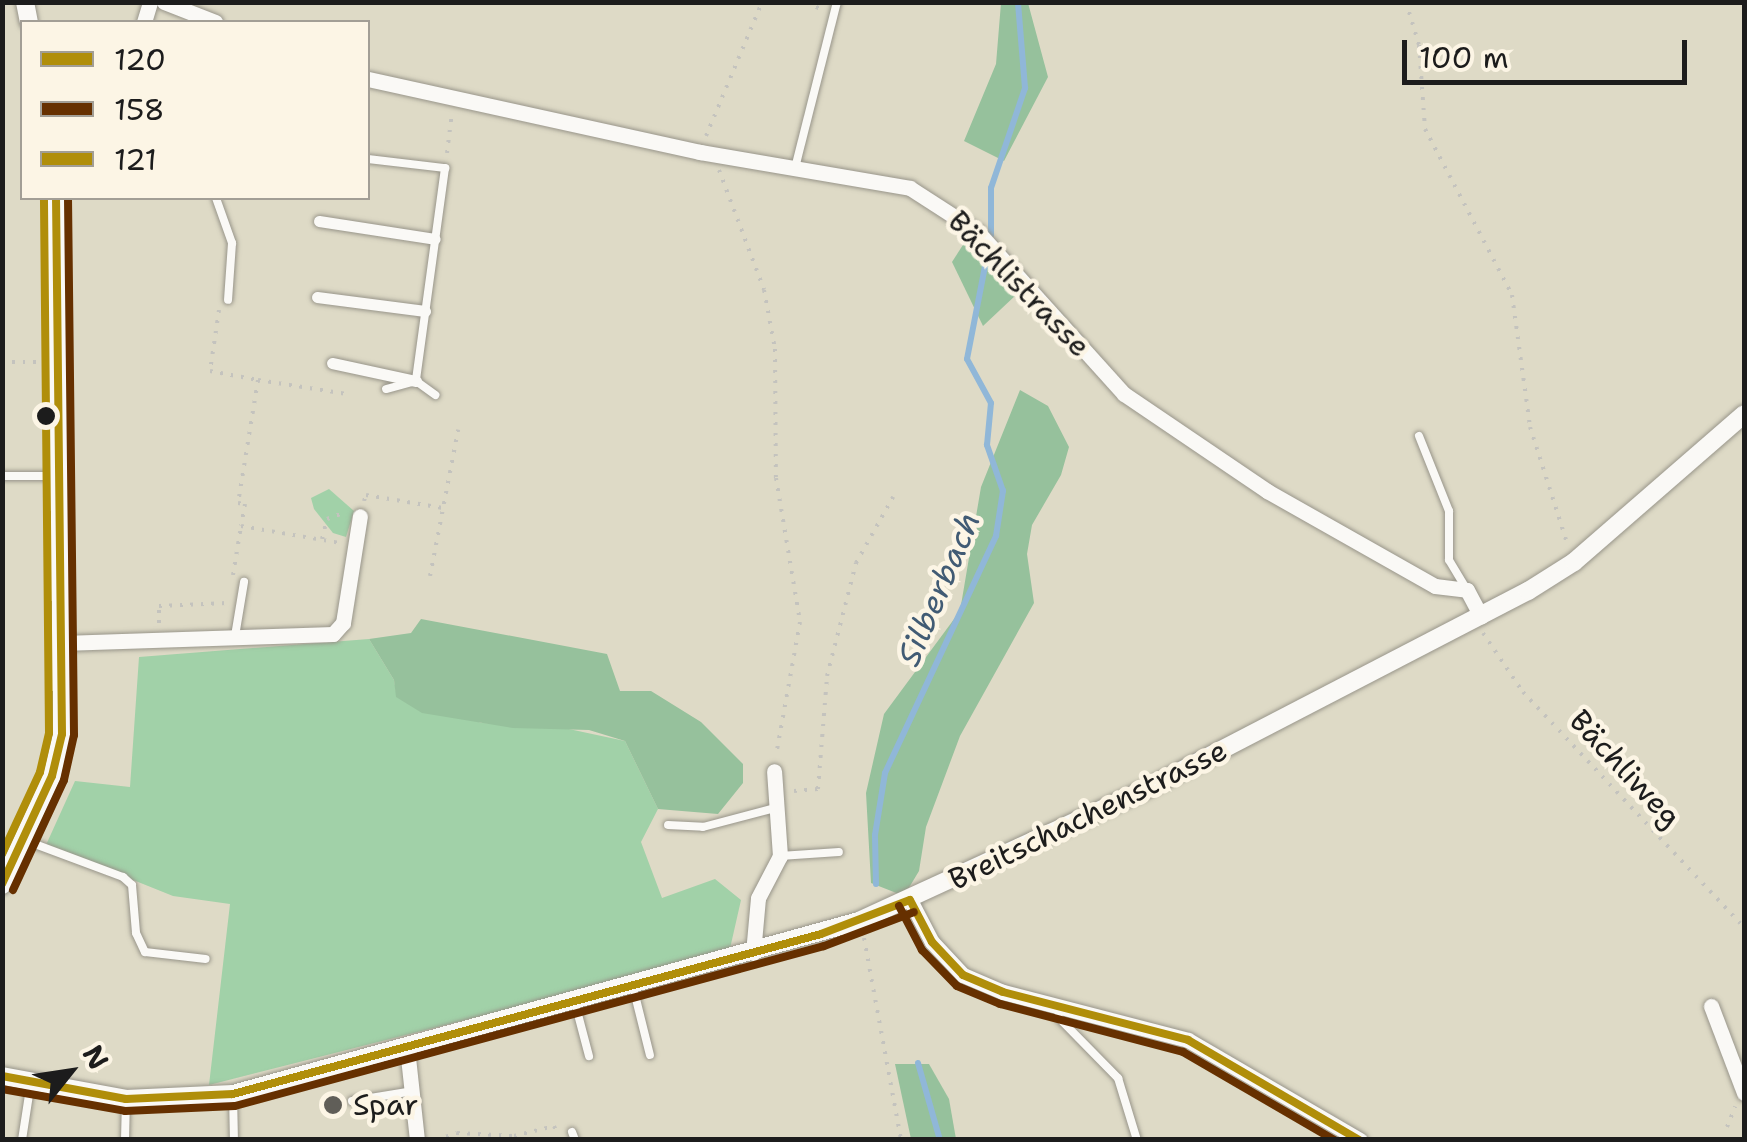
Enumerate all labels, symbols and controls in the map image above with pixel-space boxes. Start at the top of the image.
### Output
legend [20,20,370,200]
scale bar [1407,20,1692,82]
text: 100 m [1419,37,1509,78]
text: 120 [114,39,166,80]
text: 158 [114,89,165,130]
text: 121 [114,139,157,180]
street label: Bächlistrasse [940,203,1098,365]
unlabelled marker [36,406,56,426]
water label: Silberbach [889,506,989,672]
street label: Bächliweg [1562,703,1688,835]
street label: Breitschachenstrasse [943,732,1233,898]
north arrow [20,1022,120,1122]
text: N [74,1038,118,1076]
place label: Spar [353,1087,418,1123]
marker: Spar [322,1094,344,1116]

